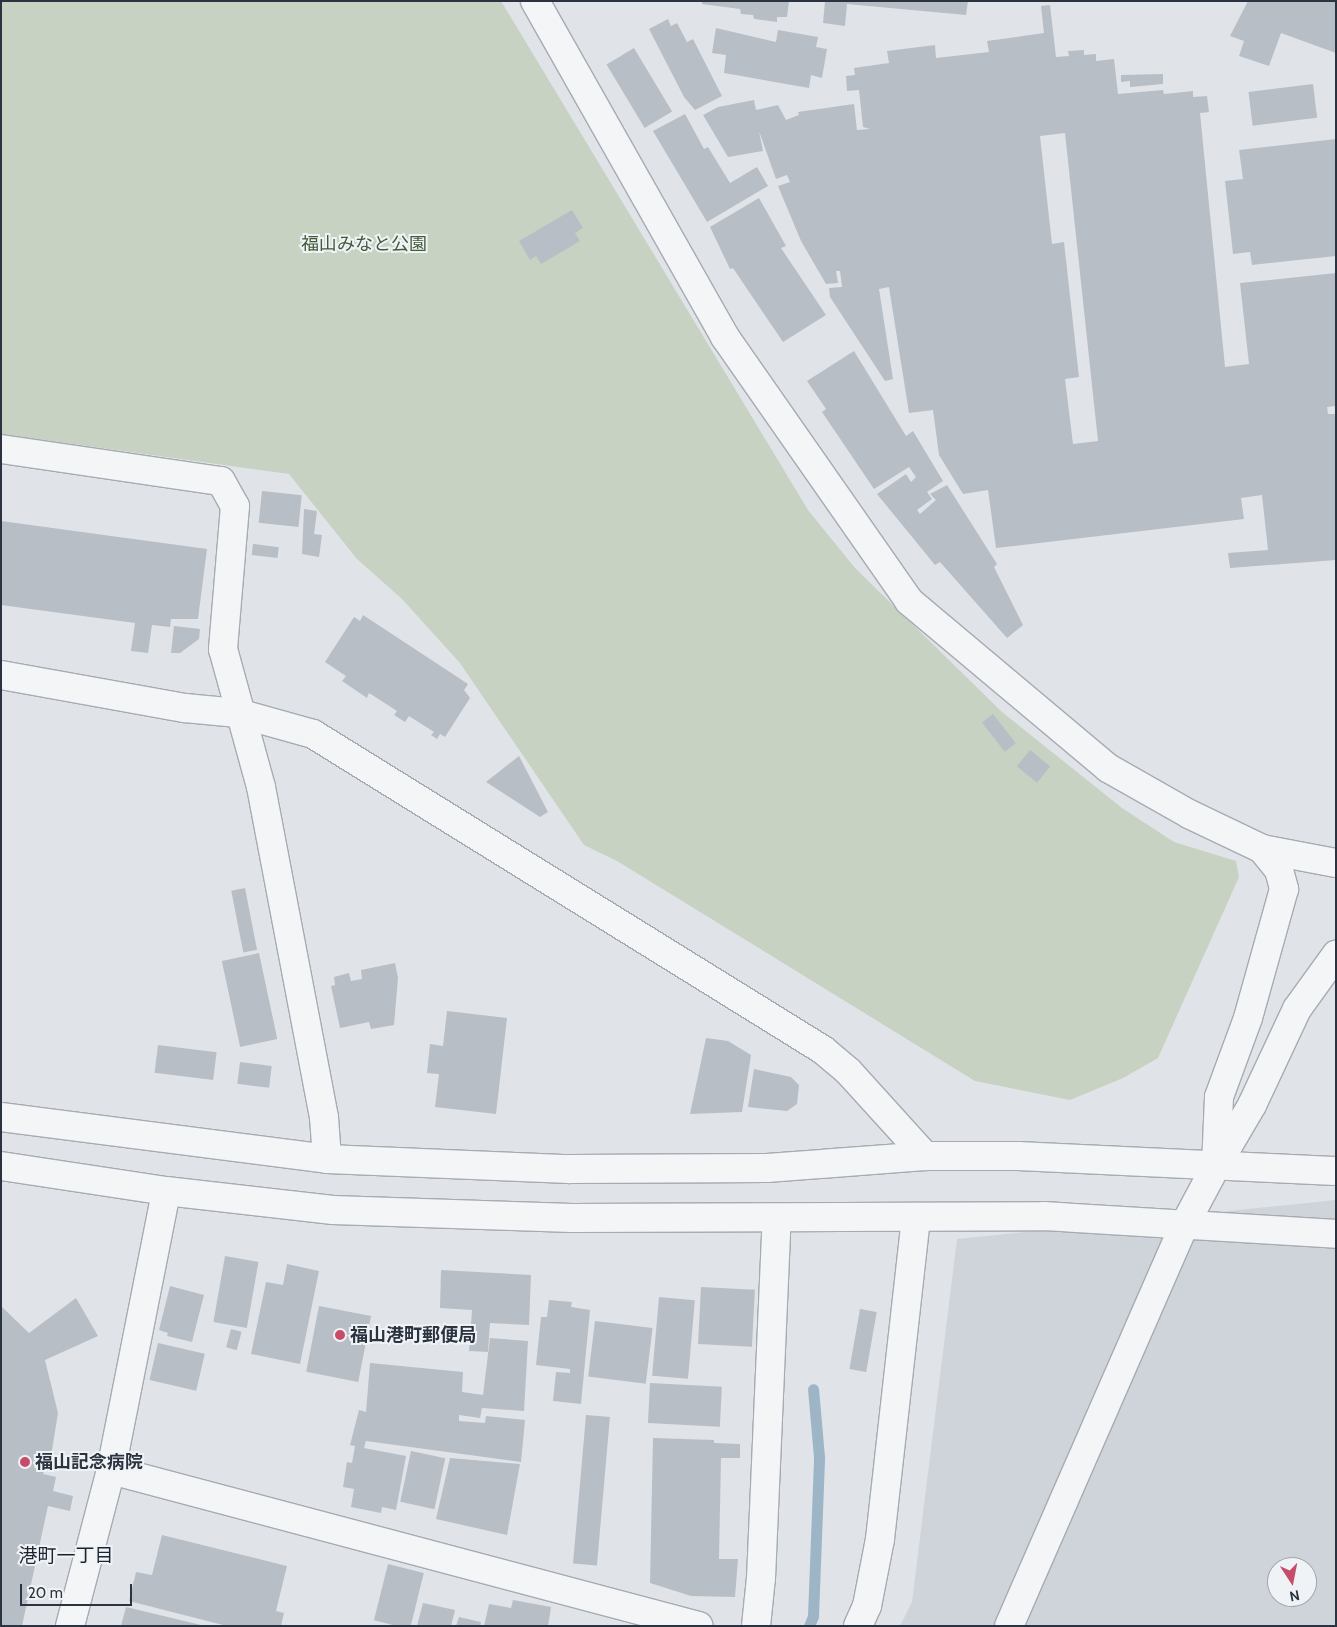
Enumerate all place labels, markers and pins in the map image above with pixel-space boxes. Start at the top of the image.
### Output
place label: 福山港町郵便局 [350,1324,476,1346]
marker: 福山港町郵便局 [334,1329,346,1341]
place label: 福山記念病院 [35,1451,143,1473]
marker: 福山記念病院 [19,1456,31,1468]

